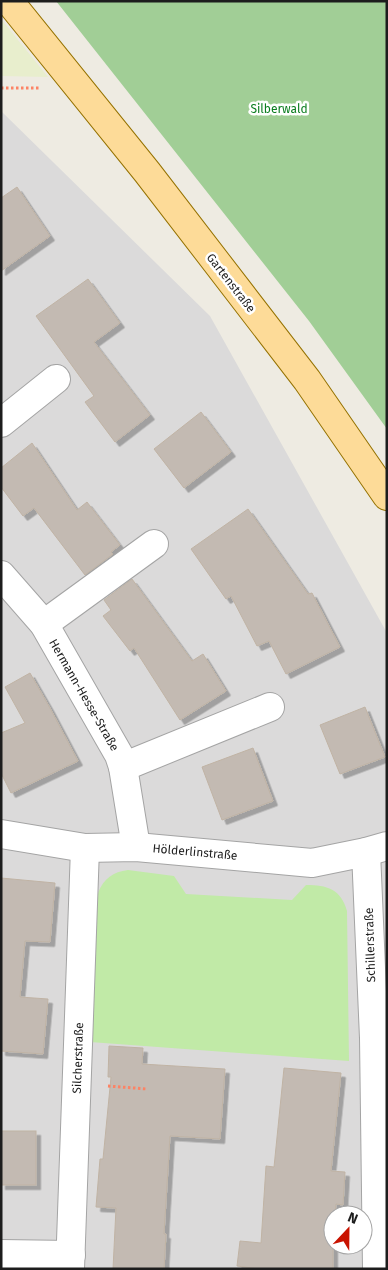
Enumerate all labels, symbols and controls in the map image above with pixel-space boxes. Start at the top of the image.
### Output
park label: Silberwald [250,102,308,116]
street label: Gartenstraße [204,251,258,315]
street label: Hermann-Hesse-Straße [46,637,122,753]
street label: Hölderlinstraße [152,841,238,863]
street label: Schillerstraße [362,907,378,983]
street label: Silcherstraße [70,1022,86,1094]
north arrow [323,1205,373,1255]
text: N [345,1209,360,1228]

